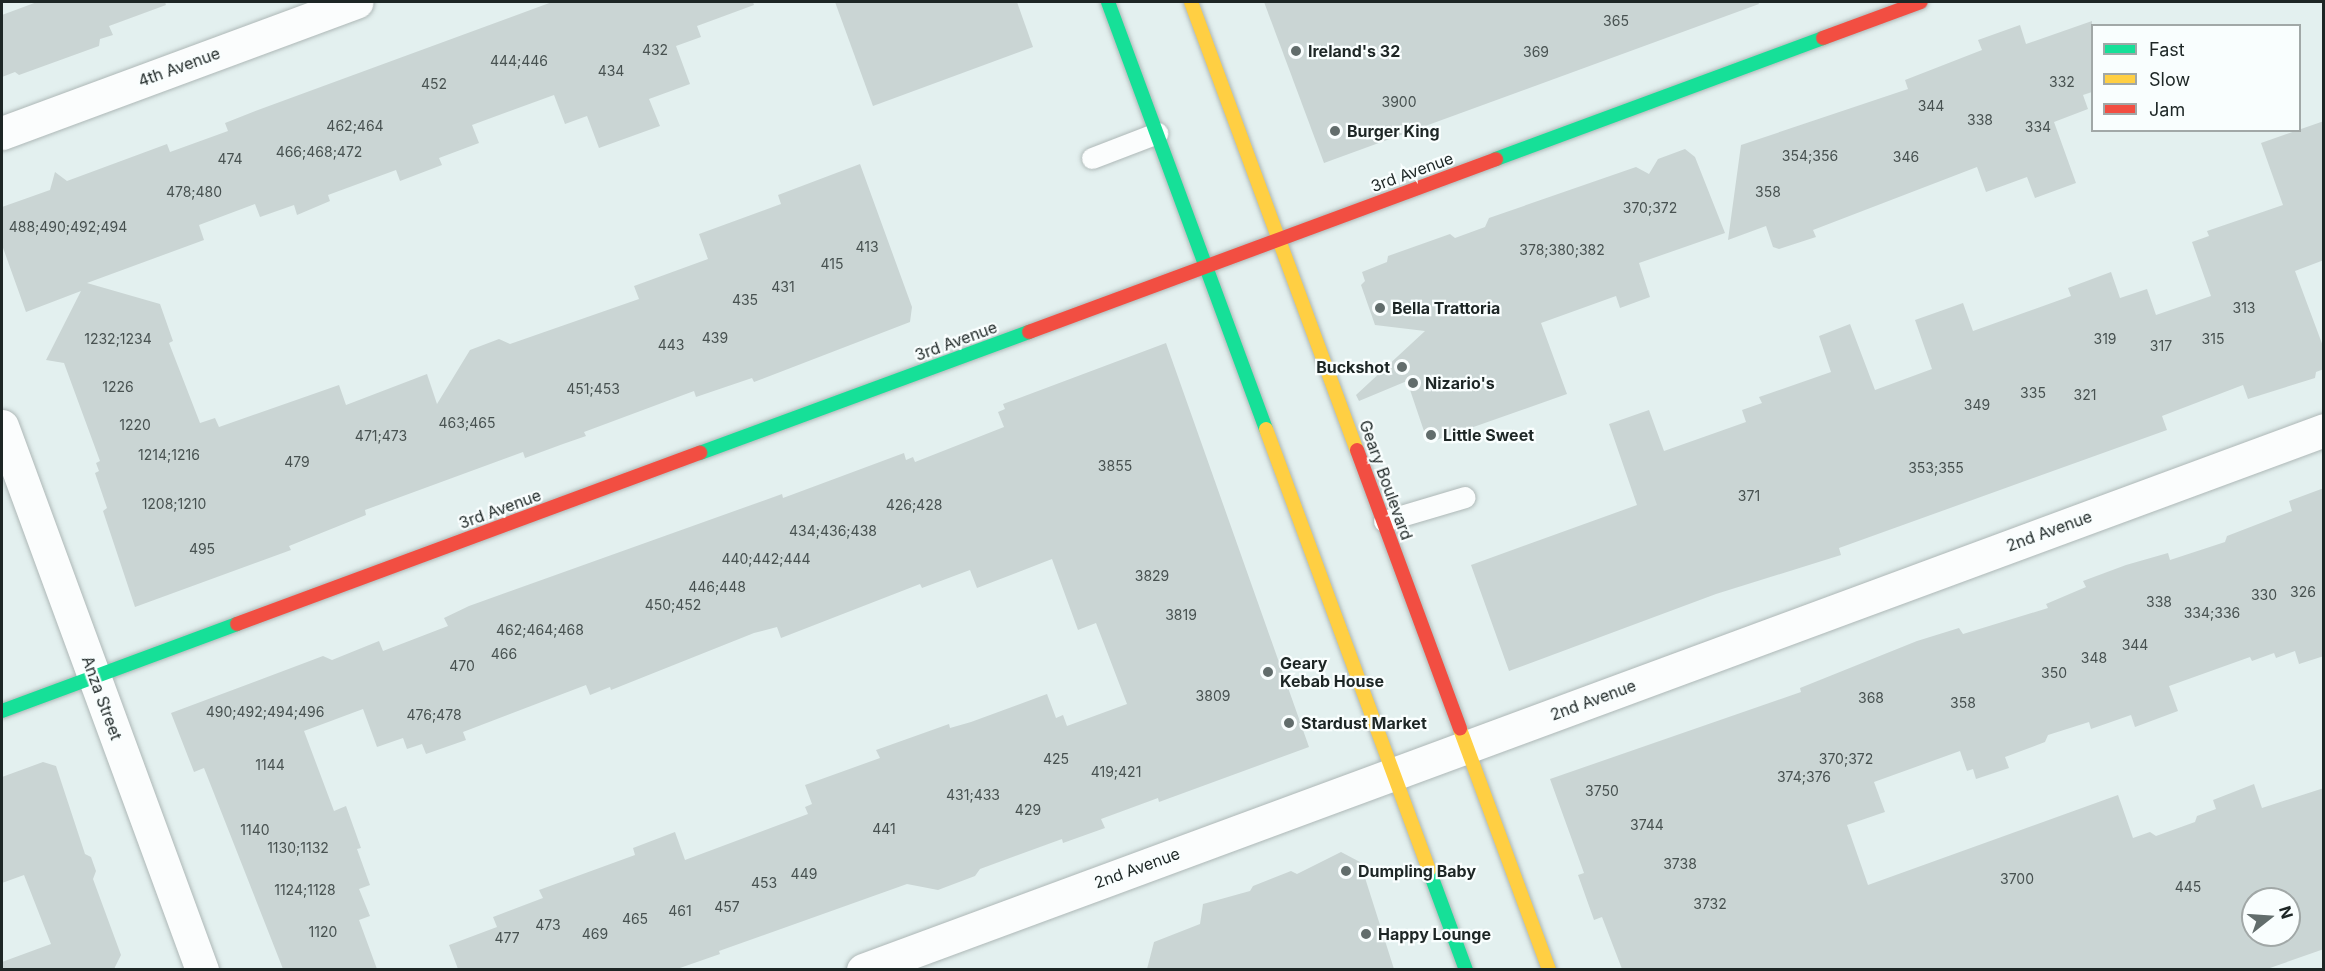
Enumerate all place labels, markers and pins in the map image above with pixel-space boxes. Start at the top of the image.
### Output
place label: Ireland's 32 [1308,41,1400,61]
marker: Ireland's 32 [1289,44,1303,58]
place label: Burger King [1347,121,1440,141]
marker: Burger King [1328,124,1342,138]
place label: Bella Trattoria [1392,298,1500,318]
marker: Bella Trattoria [1373,301,1387,315]
place label: Buckshot [1316,357,1390,377]
marker: Buckshot [1395,360,1409,374]
place label: Nizario's [1425,373,1495,393]
marker: Nizario's [1406,376,1420,390]
place label: Little Sweet [1443,425,1534,445]
marker: Little Sweet [1424,428,1438,442]
place label: Geary Kebab House [1280,653,1384,691]
marker: Geary Kebab House [1261,665,1275,679]
place label: Stardust Market [1301,713,1427,733]
marker: Stardust Market [1282,716,1296,730]
place label: Dumpling Baby [1358,861,1476,881]
marker: Dumpling Baby [1339,864,1353,878]
place label: Happy Lounge [1378,924,1491,944]
marker: Happy Lounge [1359,927,1373,941]

